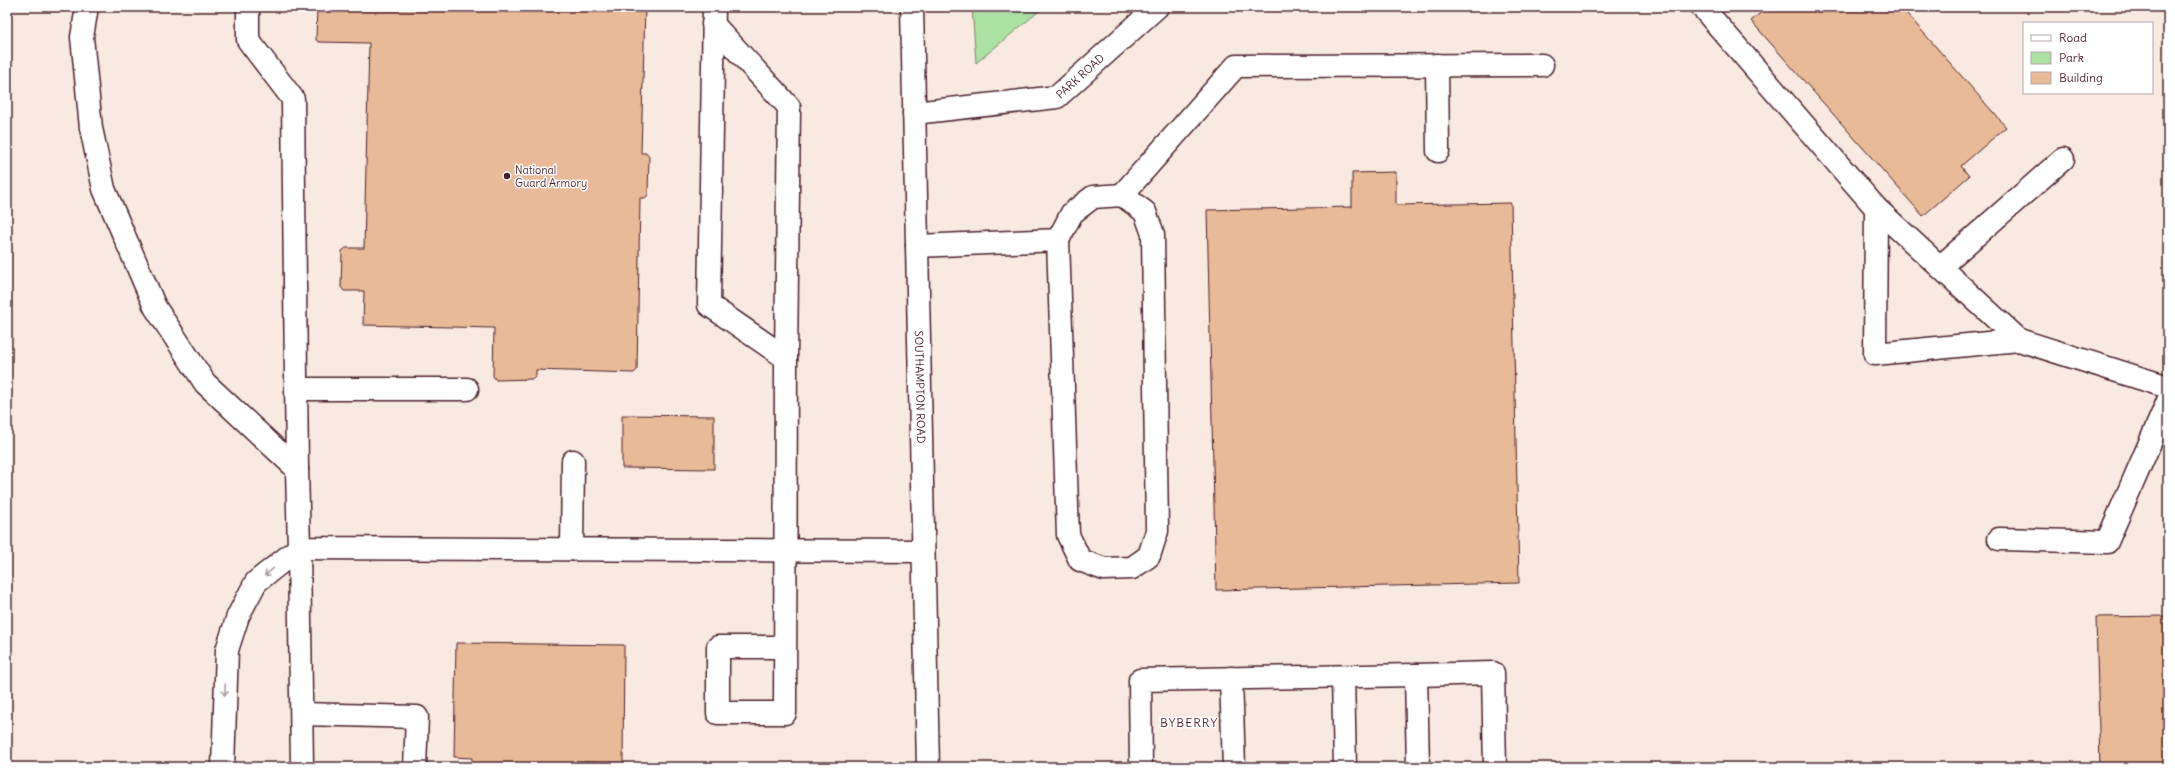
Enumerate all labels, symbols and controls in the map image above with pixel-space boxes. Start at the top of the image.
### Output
legend [2023,22,2153,94]
text: Road [2059,30,2087,45]
text: Park [2059,50,2084,65]
street label: PARK ROAD [1053,51,1107,102]
text: Building [2059,70,2103,85]
place label: National Guard Armory [515,163,587,190]
marker: National Guard Armory [502,171,512,181]
street label: SOUTHAMPTON ROAD [912,330,928,444]
one-way arrow [263,568,274,577]
one-way arrow [221,683,229,696]
district label: BYBERRY [1160,715,1218,730]

